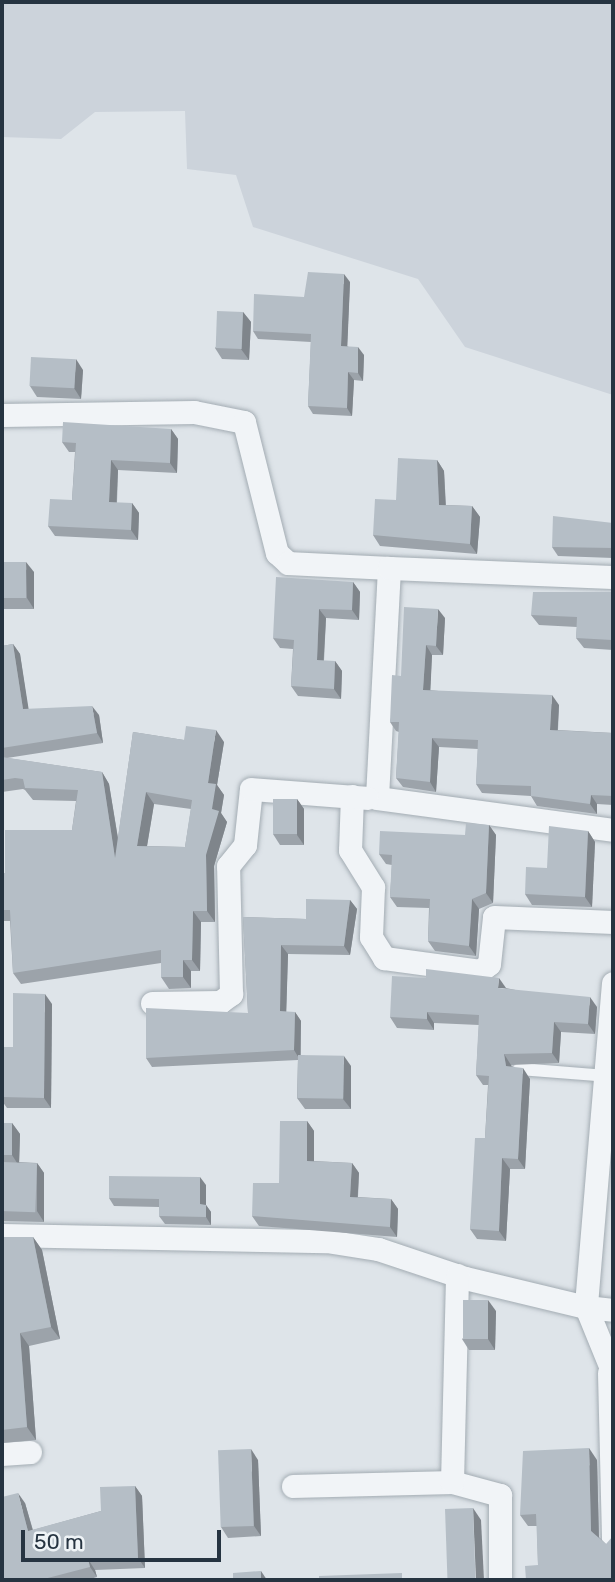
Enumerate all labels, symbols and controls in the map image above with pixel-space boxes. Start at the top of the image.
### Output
scale bar [24,1516,224,1560]
text: 50 m [34,1529,84,1554]

